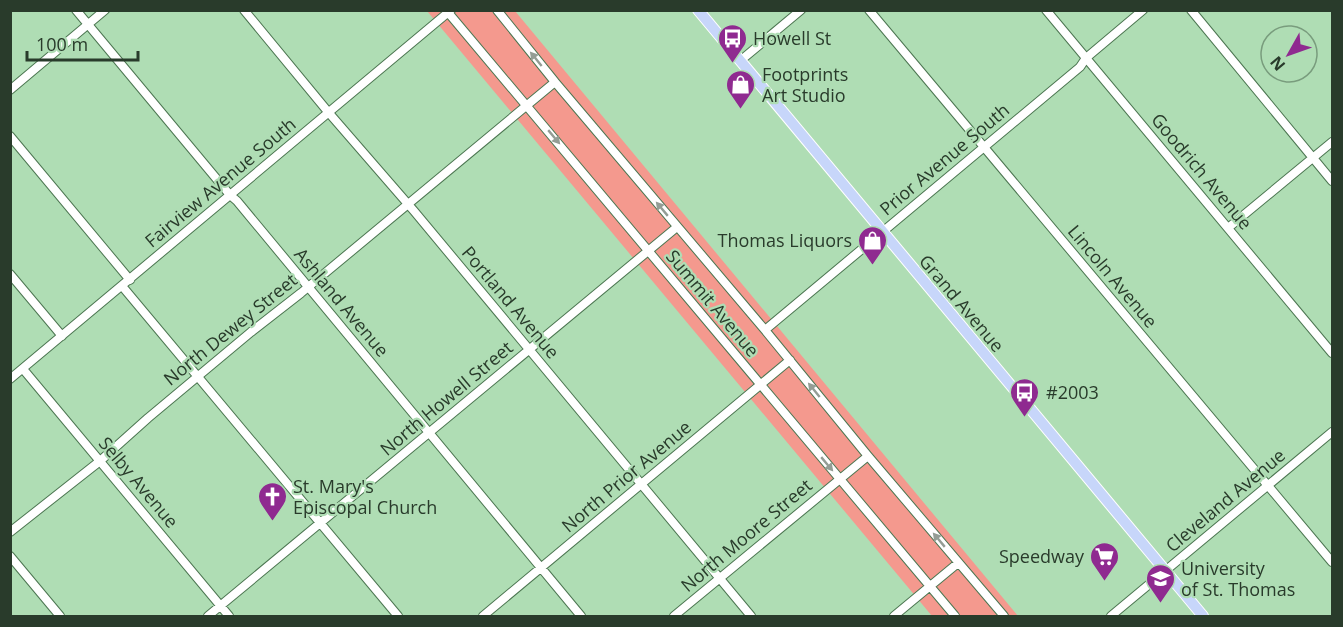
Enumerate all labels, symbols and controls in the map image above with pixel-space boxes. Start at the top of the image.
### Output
bus stop icon: Howell St [716,22,748,64]
scale bar [27,24,138,62]
north arrow [1259,24,1319,84]
place label: Howell St [753,26,831,50]
text: 100 m [36,32,88,56]
one-way arrow [530,51,543,67]
text: N [1265,52,1290,76]
place label: Footprints Art Studio [762,62,848,107]
shop icon: Footprints Art Studio [725,68,757,110]
street label: Prior Avenue South [874,98,1014,220]
street label: Goodrich Avenue [1146,108,1258,234]
street label: Fairview Avenue South [140,112,300,252]
one-way arrow [547,129,560,144]
one-way arrow [656,201,669,216]
street label: Lincoln Avenue [1063,220,1163,332]
shop icon: Thomas Liquors [857,224,889,266]
place label: Thomas Liquors [718,228,852,252]
street label: Portland Avenue [457,241,565,363]
street label: Ashland Avenue [289,243,395,361]
street label: Summit Avenue [661,245,765,361]
street label: Grand Avenue [914,249,1010,357]
street label: North Dewey Street [158,268,302,390]
street label: North Howell Street [375,335,517,461]
bus stop icon: #2003 [1009,376,1041,418]
place label: #2003 [1046,380,1099,404]
one-way arrow [808,383,821,398]
street label: North Prior Avenue [556,415,696,537]
street label: Selby Avenue [94,431,184,533]
street label: Cleveland Avenue [1160,443,1290,557]
one-way arrow [820,456,833,471]
street label: North Moore Street [675,473,817,597]
place label: St. Mary's Episcopal Church [293,474,437,519]
church icon: St. Mary's Episcopal Church [256,480,288,522]
one-way arrow [933,533,946,548]
supermarket icon: Speedway [1089,540,1121,582]
place label: Speedway [999,544,1085,568]
place label: University of St. Thomas [1181,556,1295,601]
school or university icon: University of St. Thomas [1144,562,1176,604]

